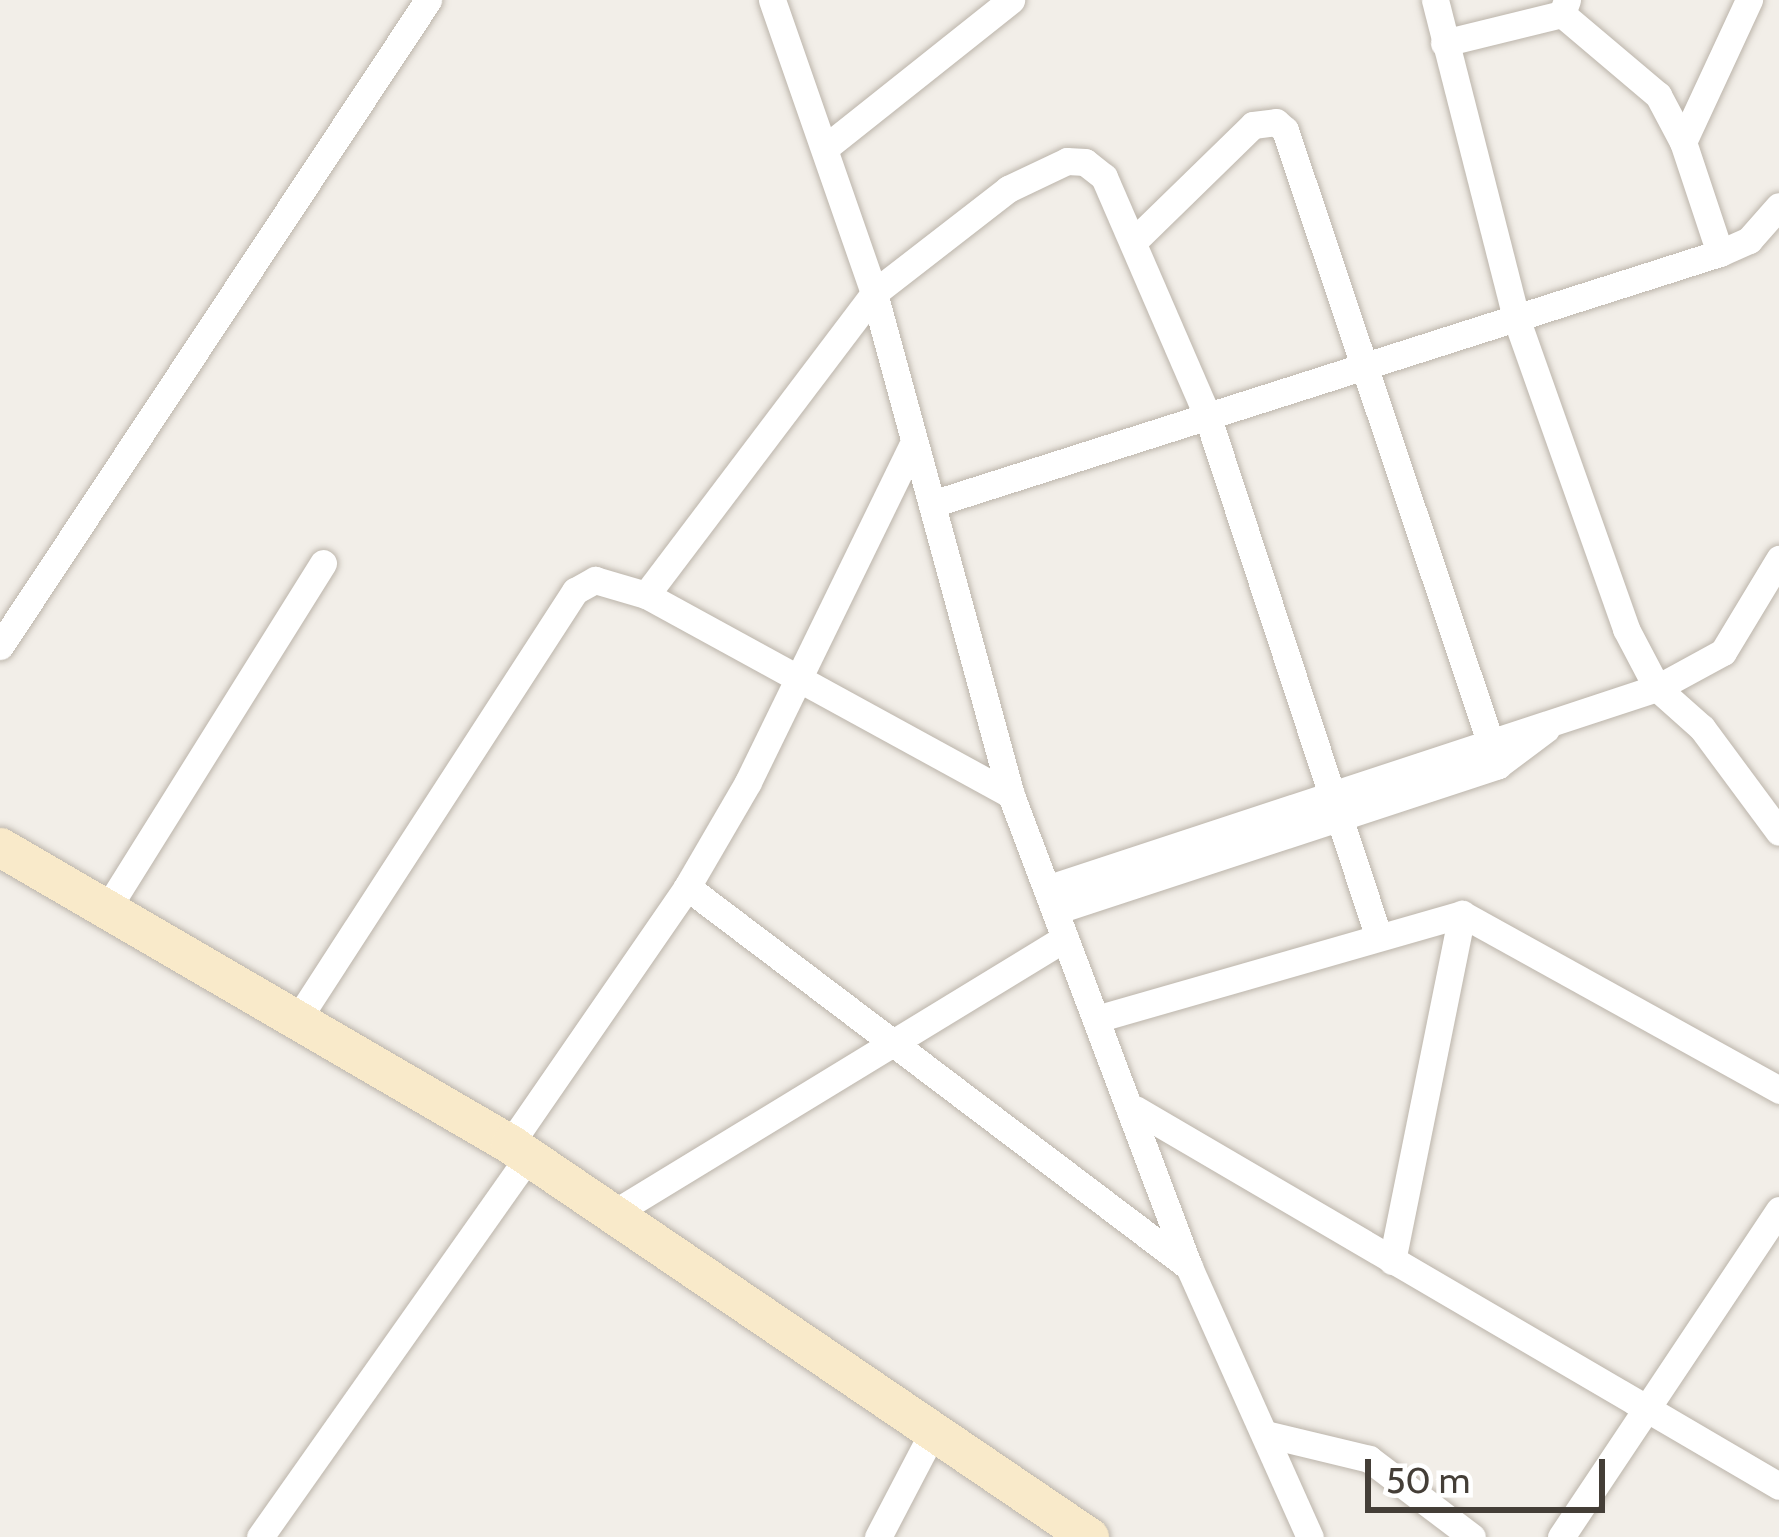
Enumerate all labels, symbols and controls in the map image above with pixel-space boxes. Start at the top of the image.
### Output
scale bar [1371,1435,1611,1509]
text: 50 m [1386,1458,1470,1502]

